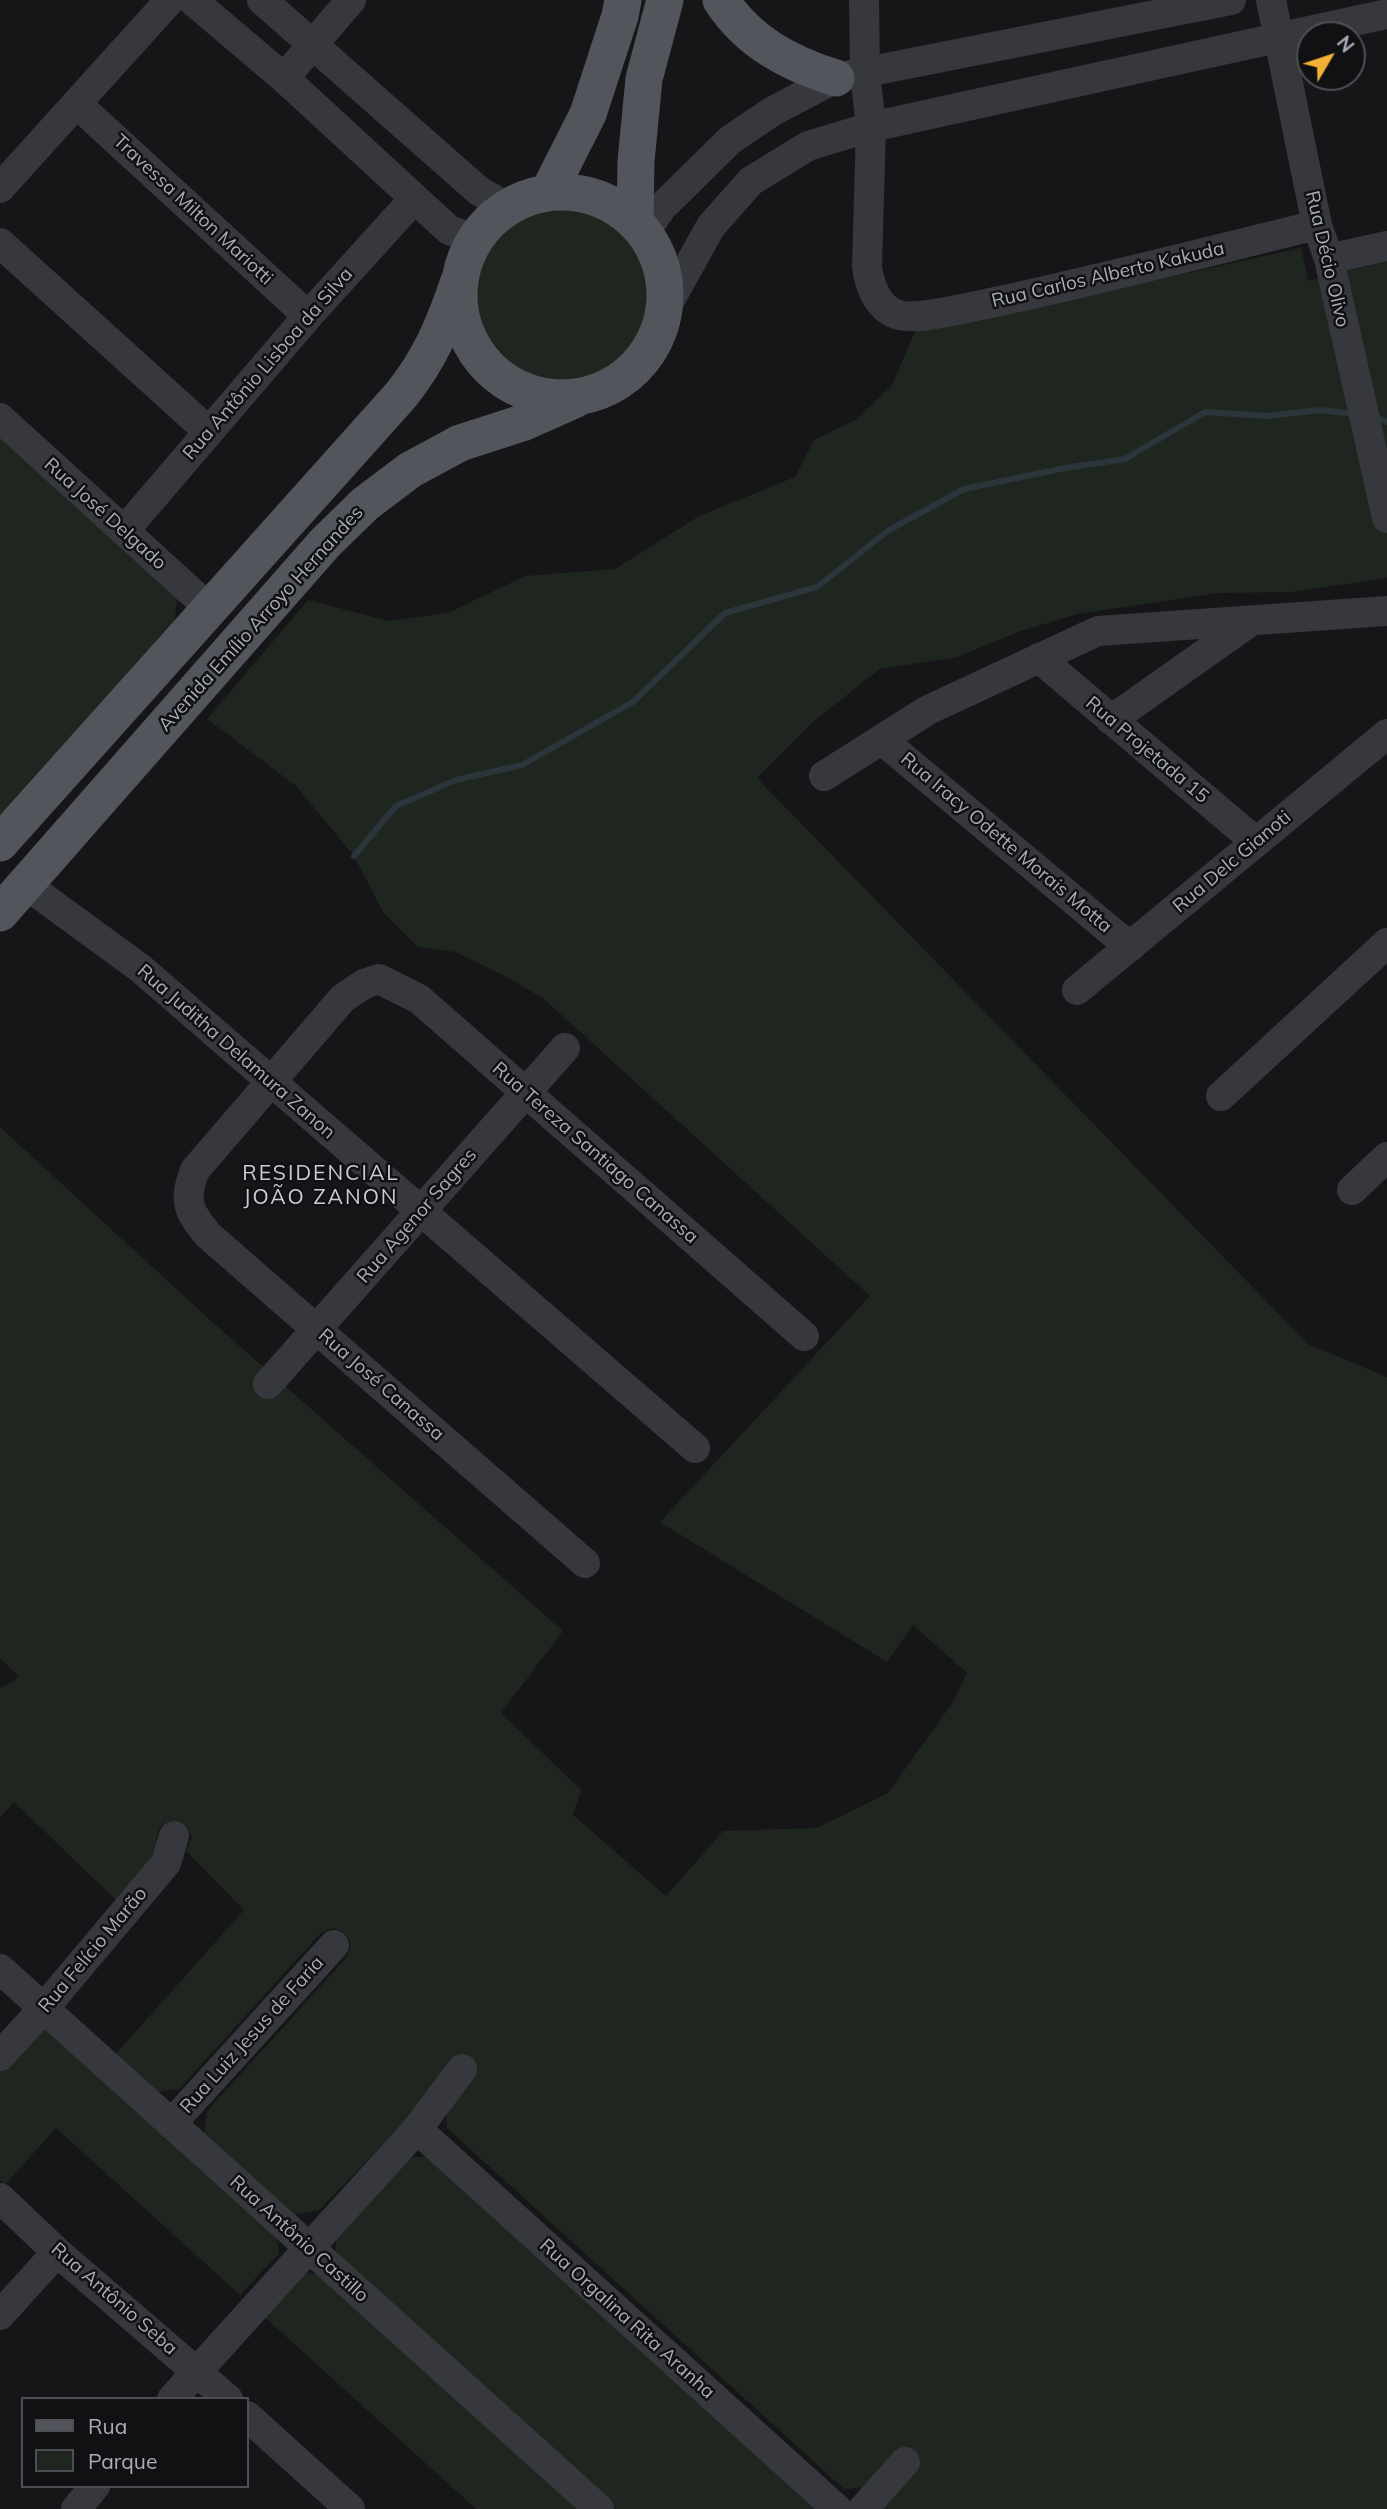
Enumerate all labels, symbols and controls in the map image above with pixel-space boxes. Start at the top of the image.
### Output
north arrow [1296,21,1366,91]
text: N [1332,31,1360,57]
street label: Travessa Milton Mariotti [108,130,278,290]
street label: Rua Décio Olivo [1300,189,1354,329]
street label: Rua Carlos Alberto Kakuda [989,237,1227,313]
street label: Rua Antônio Lisboa da Silva [178,263,358,465]
street label: Rua José Delgado [39,453,171,575]
street label: Avenida Emílio Arroyo Hernandes [154,502,368,736]
street label: Rua Projetada 15 [1081,692,1213,808]
street label: Rua Iracy Odette Morais Motta [896,748,1116,938]
street label: Rua Delc Gianoti [1168,806,1296,918]
street label: Rua Juditha Delamura Zanon [132,960,340,1144]
street label: Rua Tereza Santiago Canassa [487,1057,703,1249]
street label: Rua Agenor Sagres [352,1144,482,1288]
district label: RESIDENCIAL JOÃO ZANON [244,1161,398,1211]
street label: Rua José Canassa [313,1324,449,1446]
street label: Rua Felício Marão [34,1883,152,2017]
street label: Rua Luiz Jesus de Faria [175,1952,329,2118]
street label: Rua Antônio Castillo [225,2171,373,2307]
street label: Rua Orgalina Rita Aranha [535,2234,719,2404]
street label: Rua Antônio Seba [46,2238,182,2360]
legend [21,2397,248,2488]
text: Rua [88,2413,127,2439]
text: Parque [88,2448,157,2474]

